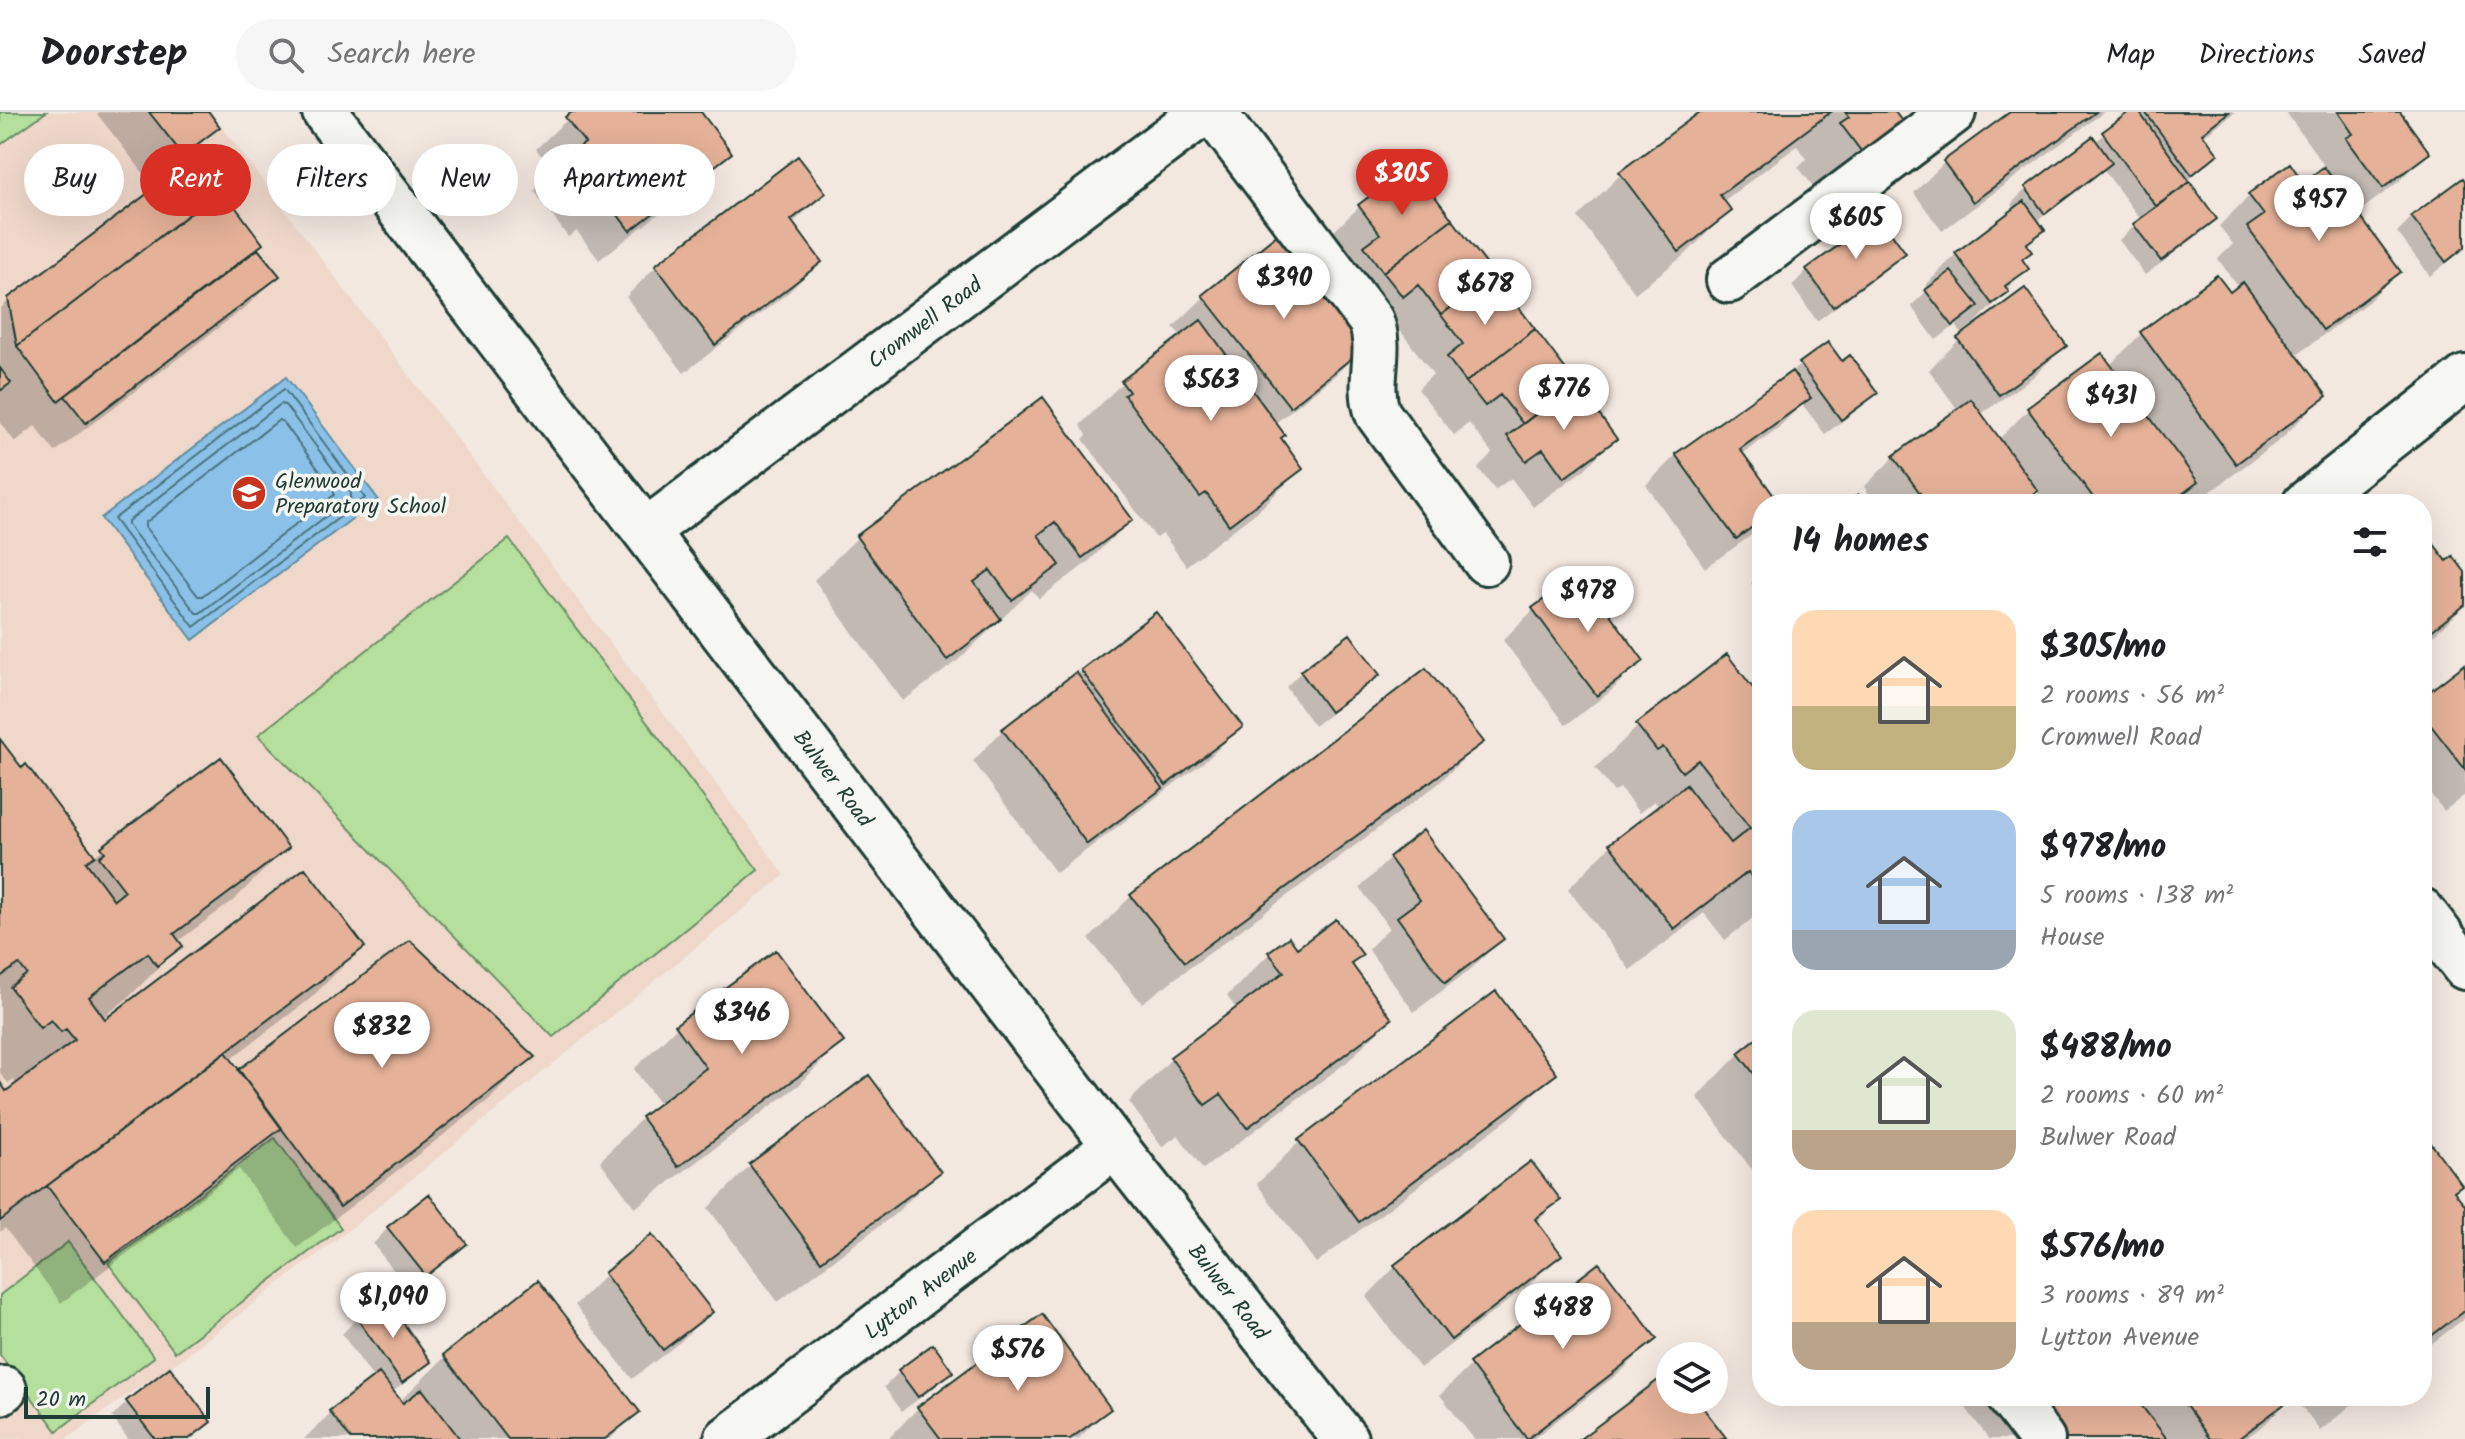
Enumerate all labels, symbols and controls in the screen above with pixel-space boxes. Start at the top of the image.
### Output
search box [236,19,796,91]
text: Doorstep [40,25,188,85]
text: Search here [328,31,476,79]
icon: search [264,33,308,77]
text: Map [2106,33,2155,78]
text: Directions [2199,33,2315,78]
text: Saved [2359,33,2425,78]
chip: Buy [24,144,124,216]
chip: Rent [140,144,251,216]
chip: Filters [267,144,396,216]
chip: New [412,144,518,216]
chip: Apartment [534,144,715,216]
pin: $305 [1355,149,1449,217]
text: $305 [1374,154,1430,196]
pin: $957 [2272,175,2366,243]
text: $957 [2292,180,2346,222]
pin: $605 [1809,193,1903,261]
text: $605 [1828,198,1884,240]
pin: $390 [1237,253,1331,321]
text: $390 [1256,258,1312,300]
pin: $678 [1438,259,1532,327]
text: $678 [1456,264,1514,306]
street label: Cromwell Road [861,268,992,379]
pin: $563 [1164,355,1258,423]
text: $563 [1183,360,1239,402]
pin: $776 [1517,364,1611,432]
text: $776 [1537,369,1591,411]
pin: $431 [2064,371,2158,439]
text: $431 [2085,376,2137,418]
place label: Glenwood Preparatory School [275,465,447,525]
school or university icon: Glenwood Preparatory School [230,474,268,512]
text: 14 homes [1792,515,1929,569]
icon: filters [2348,520,2392,564]
pin: $978 [1541,566,1635,634]
text: $978 [1560,571,1616,613]
text: $305/mo [2040,621,2166,675]
icon: home [1856,642,1952,738]
text: 2 rooms · 56 m² [2040,675,2224,717]
text: Cromwell Road [2040,717,2201,759]
street label: Bulwer Road [783,723,881,837]
text: $978/mo [2040,821,2166,875]
icon: home [1856,842,1952,938]
text: 5 rooms · 138 m² [2040,875,2233,917]
text: House [2040,917,2104,959]
pin: $346 [695,988,789,1056]
text: $346 [713,993,771,1035]
pin: $832 [335,1002,429,1070]
text: $832 [352,1007,412,1049]
text: $488/mo [2040,1021,2172,1075]
icon: home [1856,1042,1952,1138]
text: 2 rooms · 60 m² [2040,1075,2223,1117]
text: Bulwer Road [2040,1117,2176,1159]
text: $576/mo [2040,1221,2165,1275]
street label: Bulwer Road [1178,1237,1277,1350]
street label: Lytton Avenue [857,1241,986,1350]
icon: home [1856,1242,1952,1338]
pin: $1,090 [328,1272,458,1340]
text: 3 rooms · 89 m² [2040,1275,2224,1317]
text: $1,090 [358,1277,428,1319]
pin: $488 [1516,1283,1610,1351]
text: $488 [1533,1288,1593,1330]
text: Lytton Avenue [2040,1317,2199,1359]
pin: $576 [971,1325,1065,1393]
text: $576 [991,1330,1045,1372]
map controls [1656,1342,1728,1414]
button: layers [1656,1342,1728,1414]
scale bar [24,1383,210,1419]
text: 20 m [36,1383,86,1418]

